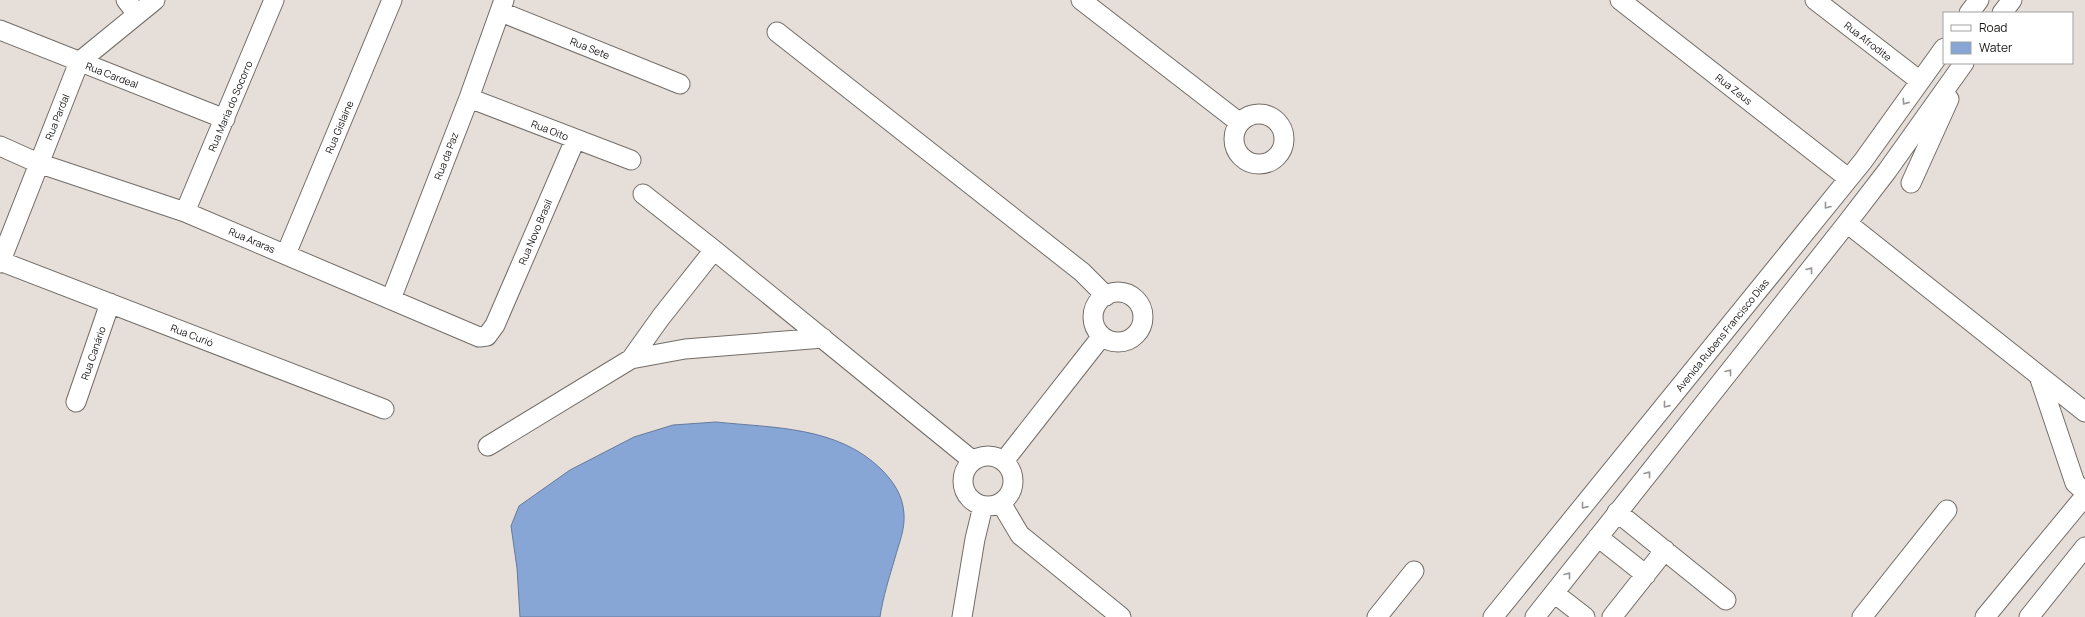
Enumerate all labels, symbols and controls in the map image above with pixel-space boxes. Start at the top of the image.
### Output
legend [1943,12,2073,64]
street label: Rua Afrodite [1841,18,1895,64]
text: Road [1979,19,2007,36]
street label: Rua Sete [568,34,612,62]
text: Water [1979,39,2013,56]
street label: Rua Maria do Socorro [205,58,256,154]
street label: Rua Cardeal [84,59,140,91]
street label: Rua Zeus [1713,70,1755,108]
street label: Rua Pardal [41,92,73,142]
street label: Rua Gislaine [322,98,357,156]
one-way arrow [1902,98,1910,105]
street label: Rua Oito [529,116,571,144]
street label: Rua da Paz [431,130,461,182]
street label: Rua Novo Brasil [515,197,555,267]
one-way arrow [1825,202,1832,209]
street label: Rua Araras [227,224,277,256]
one-way arrow [1805,267,1812,275]
street label: Avenida Rubens Francisco Dias [1672,276,1772,394]
street label: Rua Curió [169,320,215,350]
street label: Rua Canário [77,324,109,382]
one-way arrow [1725,369,1732,376]
one-way arrow [1663,400,1670,407]
one-way arrow [1644,471,1651,478]
one-way arrow [1581,501,1588,508]
one-way arrow [1563,573,1570,580]

